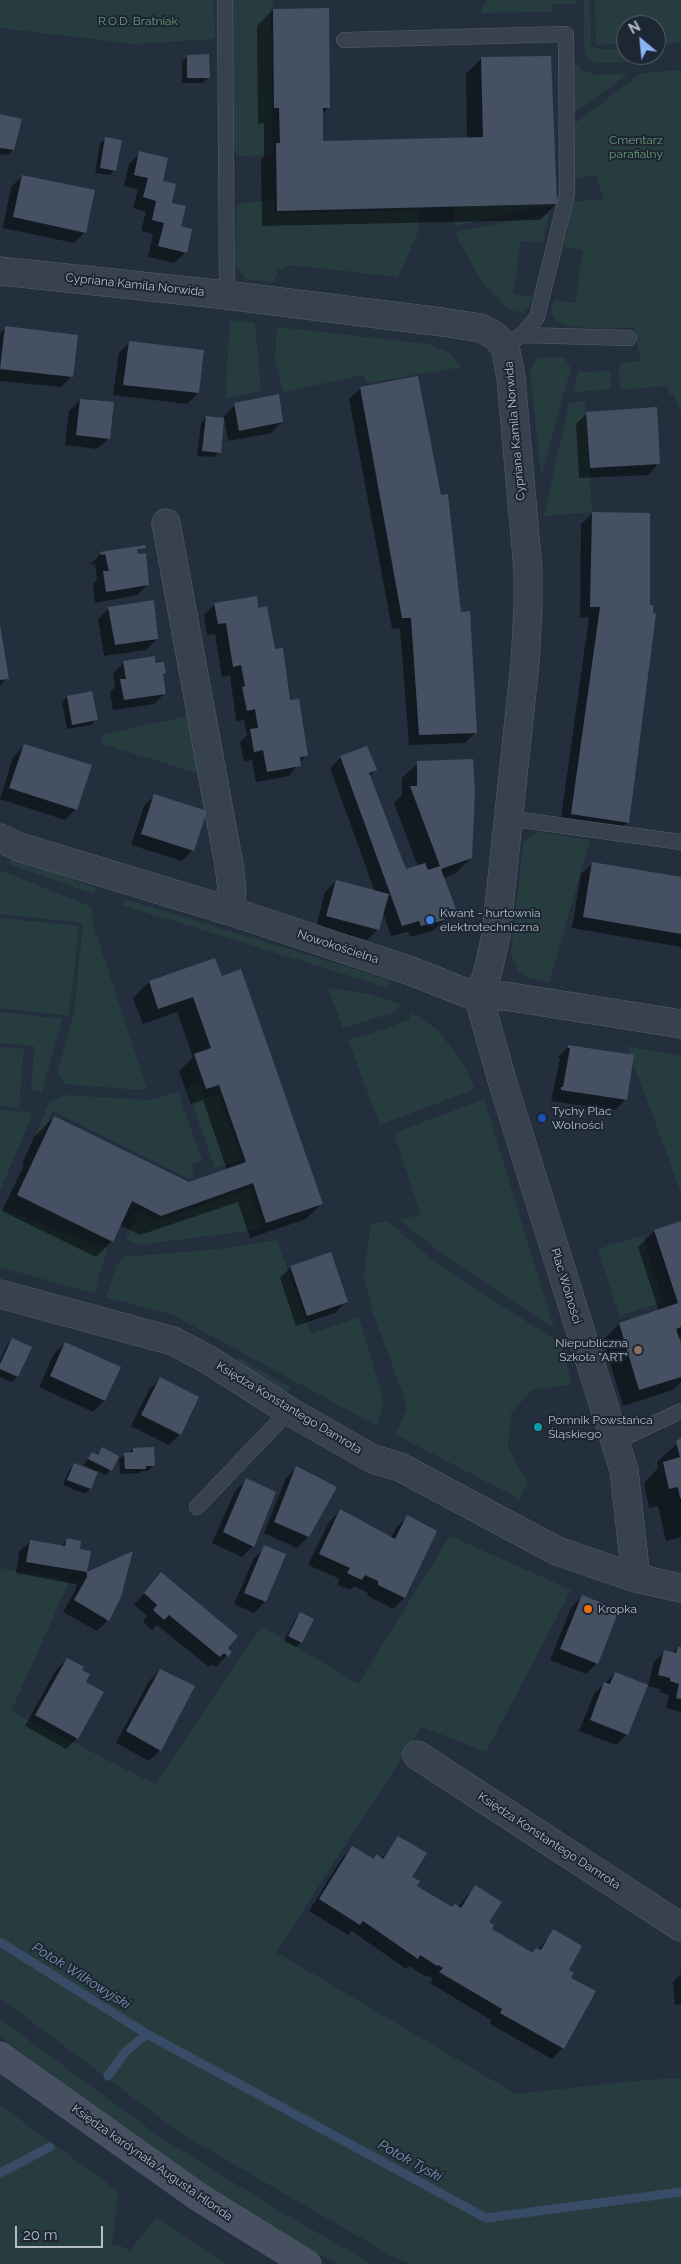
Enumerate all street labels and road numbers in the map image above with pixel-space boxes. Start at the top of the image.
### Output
street label: Cypriana Kamila Norwida [65,271,205,299]
street label: Cypriana Kamila Norwida [502,361,528,501]
street label: Nowokościelna [295,927,381,967]
street label: Plac Wolności [548,1247,584,1325]
street label: Księdza Konstantego Damrota [214,1359,364,1457]
street label: Księdza Konstantego Damrota [475,1789,623,1893]
street label: Księdza kardynała Augusta Hlonda [69,2102,235,2224]

